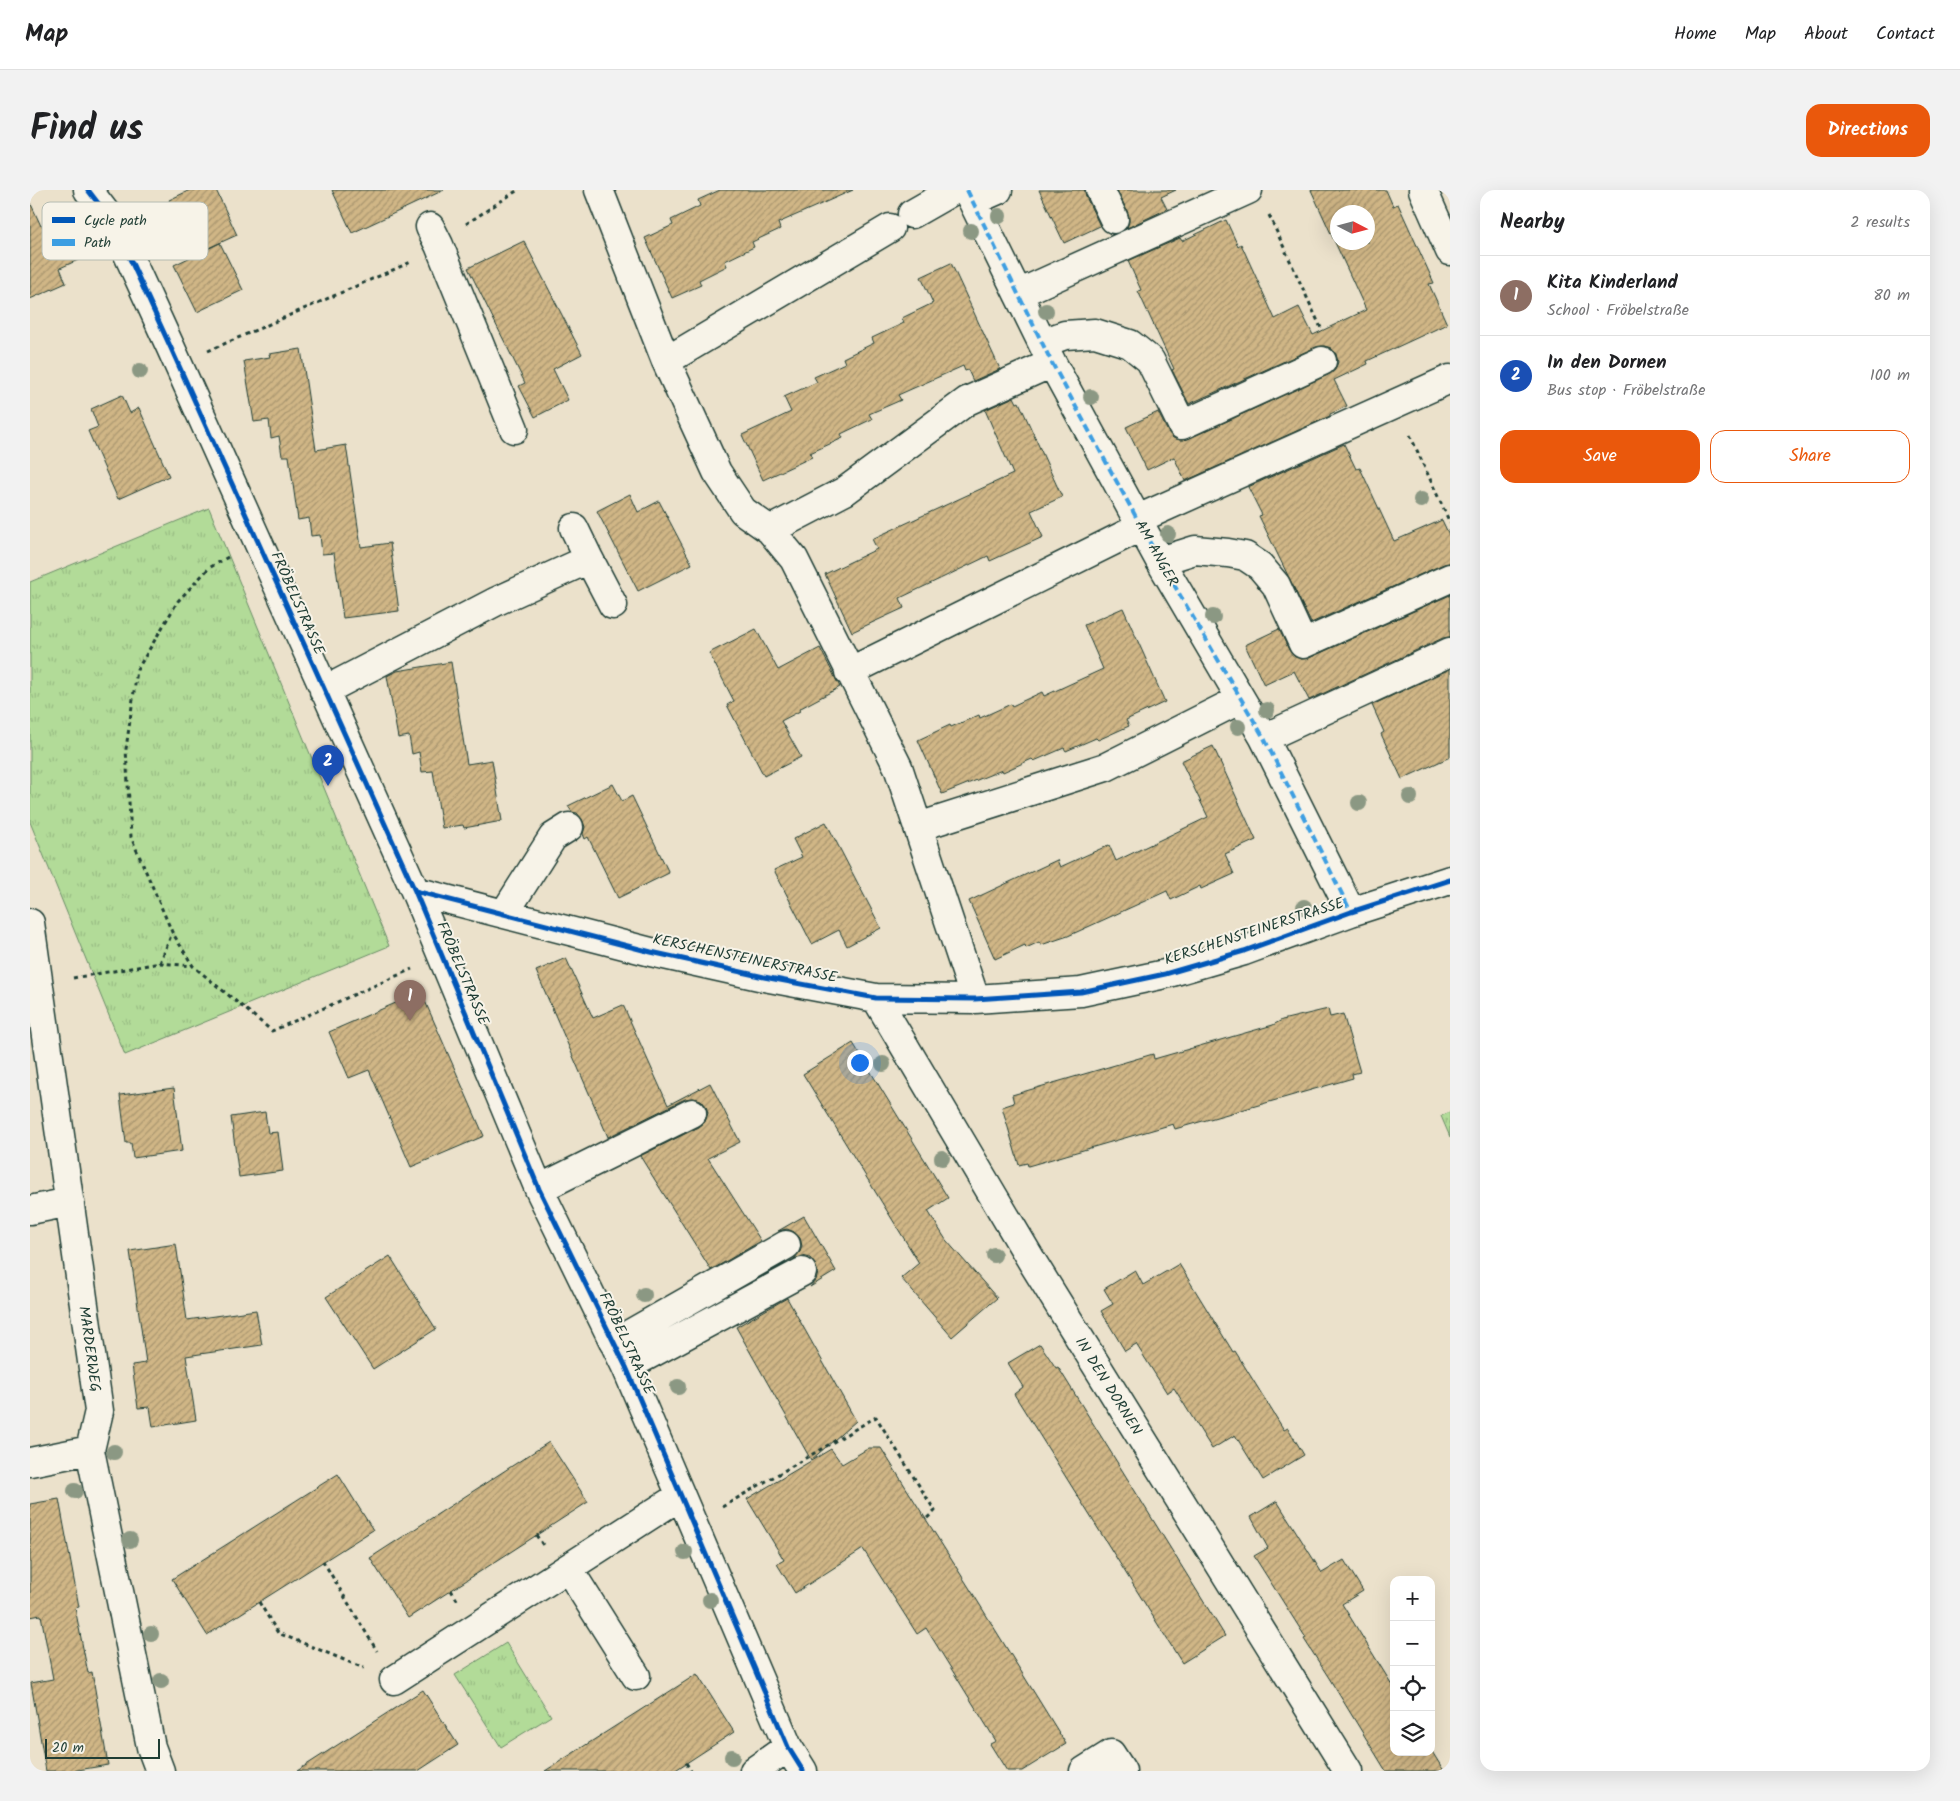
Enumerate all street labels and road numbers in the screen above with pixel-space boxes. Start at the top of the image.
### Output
street label: AM ANGER [1128,516,1184,591]
street label: FRÖBELSTRASSE [264,548,331,660]
street label: KERSCHENSTEINERSTRASSE [1161,891,1349,972]
street label: FRÖBELSTRASSE [429,918,495,1030]
street label: KERSCHENSTEINERSTRASSE [650,928,840,991]
street label: FRÖBELSTRASSE [592,1288,661,1400]
street label: MARDERWEG [71,1305,107,1394]
street label: IN DEN DORNEN [1068,1333,1148,1440]

